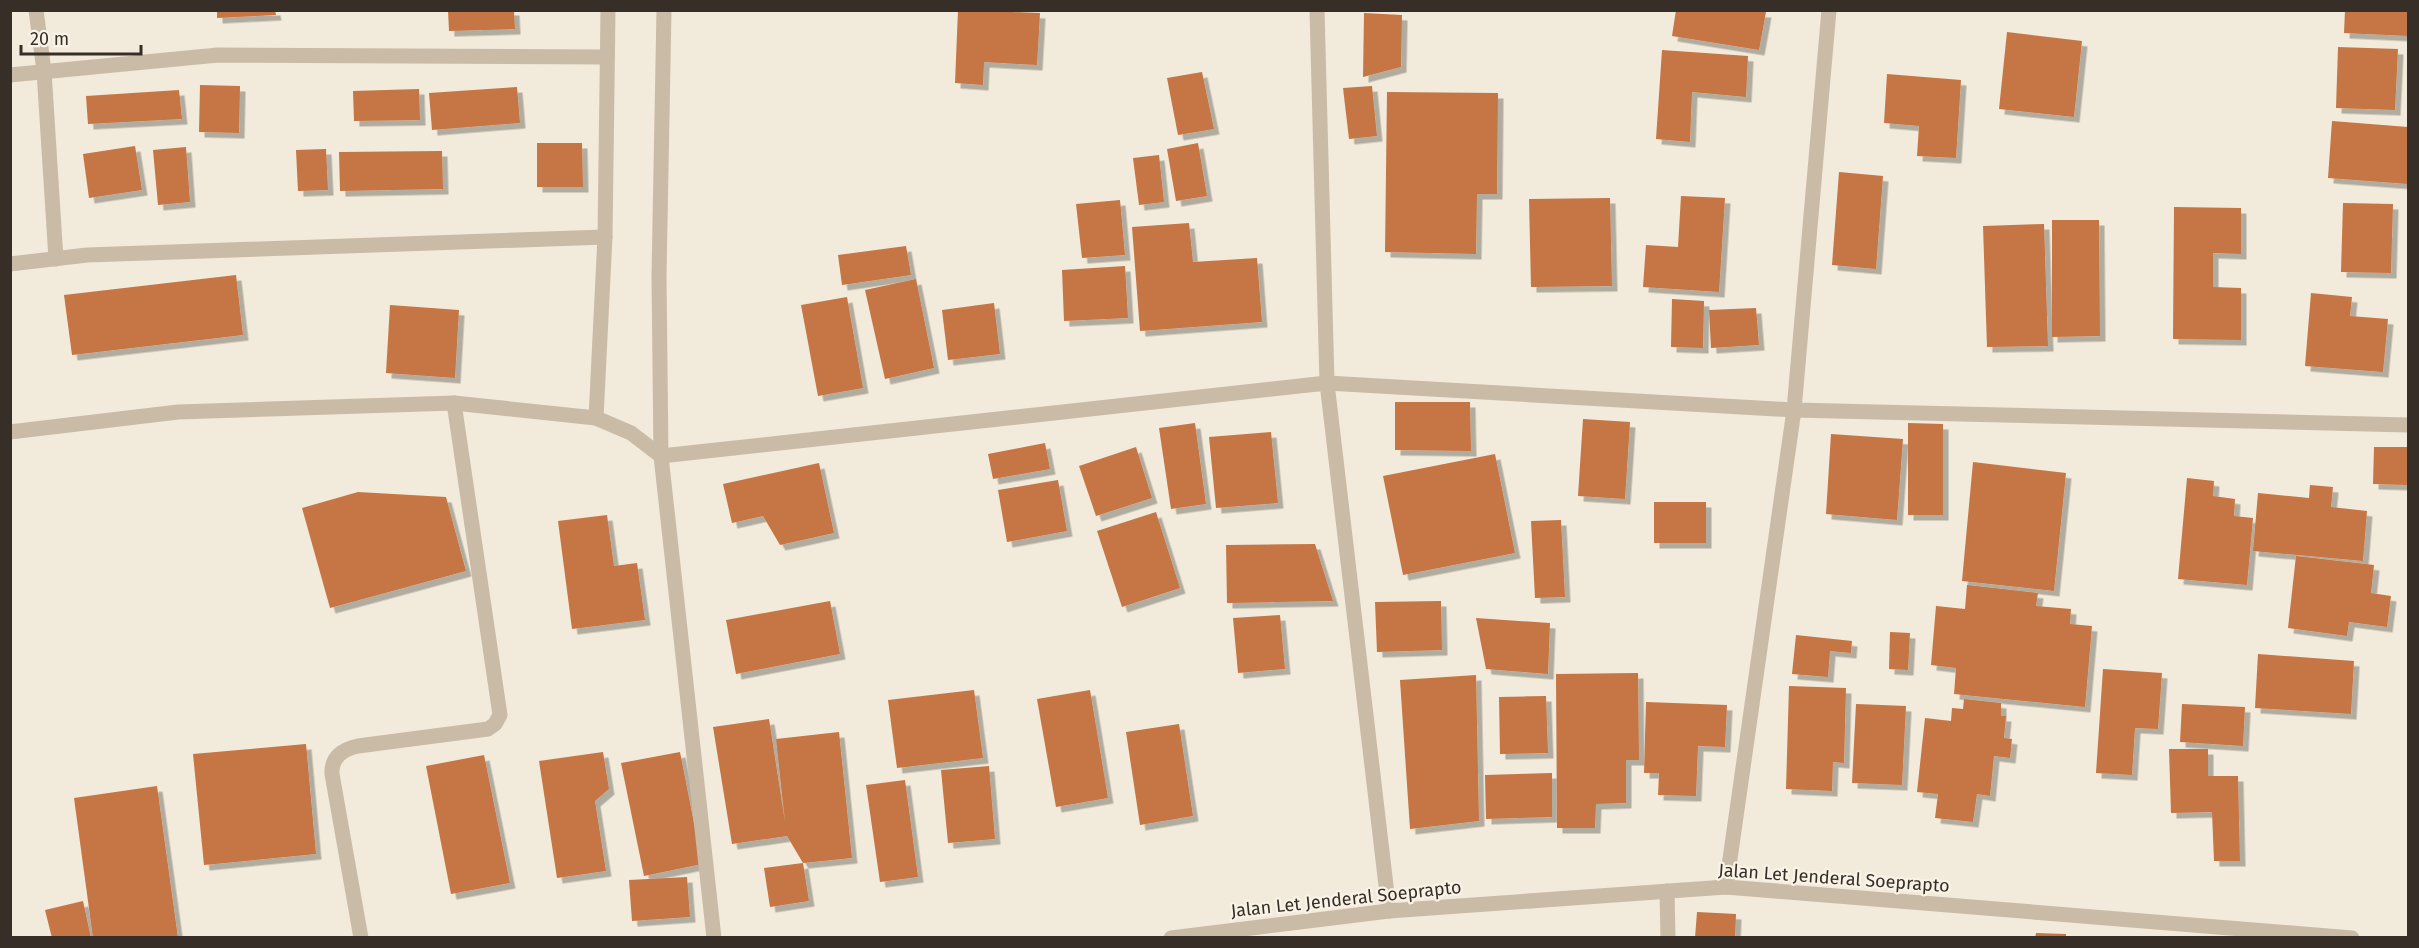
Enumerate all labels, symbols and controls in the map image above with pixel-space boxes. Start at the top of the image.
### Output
scale bar [21,18,141,56]
text: 20 m [30,28,69,50]
street label: Jalan Let Jenderal Soeprapto [1718,859,1950,897]
street label: Jalan Let Jenderal Soeprapto [1230,876,1462,922]

